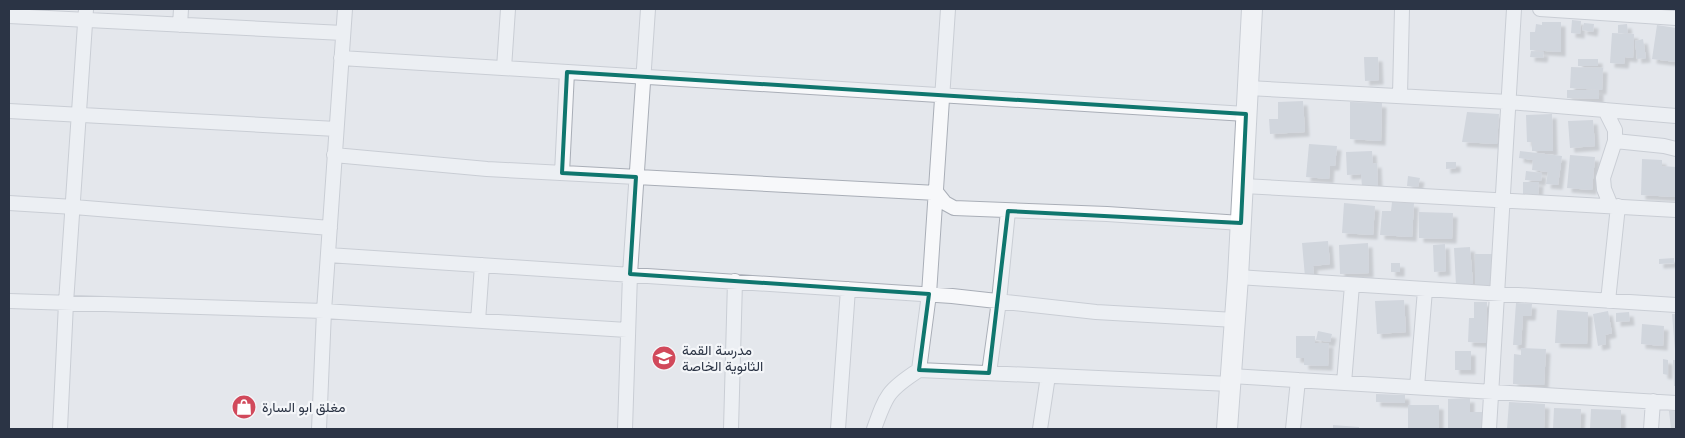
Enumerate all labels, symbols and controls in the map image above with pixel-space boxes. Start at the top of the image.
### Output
place label: مدرسة القمة الثانوية الخاصة [682,340,763,375]
school or university icon: مدرسة القمة الثانوية الخاصة [651,345,677,371]
shop icon: مغلق ابو السارة [231,394,257,420]
place label: مغلق ابو السارة [262,397,345,416]

